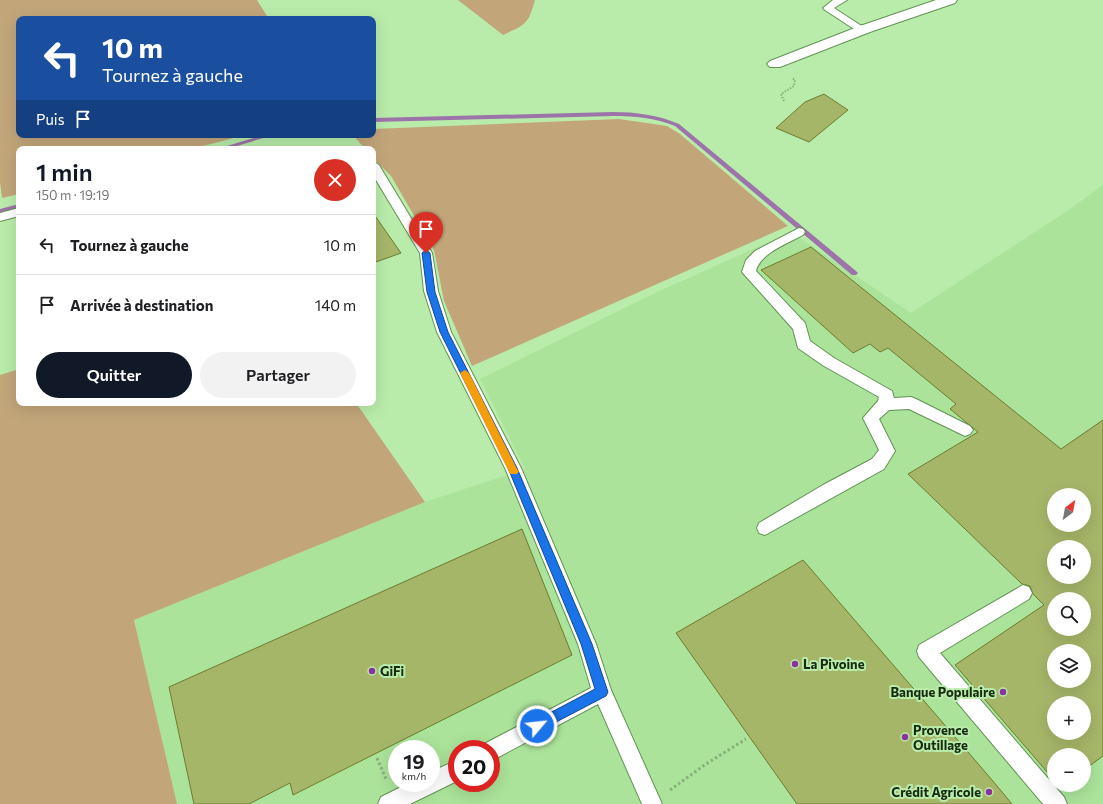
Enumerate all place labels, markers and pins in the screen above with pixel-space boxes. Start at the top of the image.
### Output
pin [409,212,443,253]
place label: La Pivoine [803,656,865,672]
marker: La Pivoine [790,659,800,669]
place label: GiFi [380,663,404,679]
marker: GiFi [367,666,377,676]
place label: Banque Populaire [890,684,995,700]
marker: Banque Populaire [998,687,1008,697]
place label: Provence Outillage [913,722,969,753]
marker: Provence Outillage [900,732,910,742]
place label: Crédit Agricole [891,784,981,800]
marker: Crédit Agricole [984,787,994,797]

